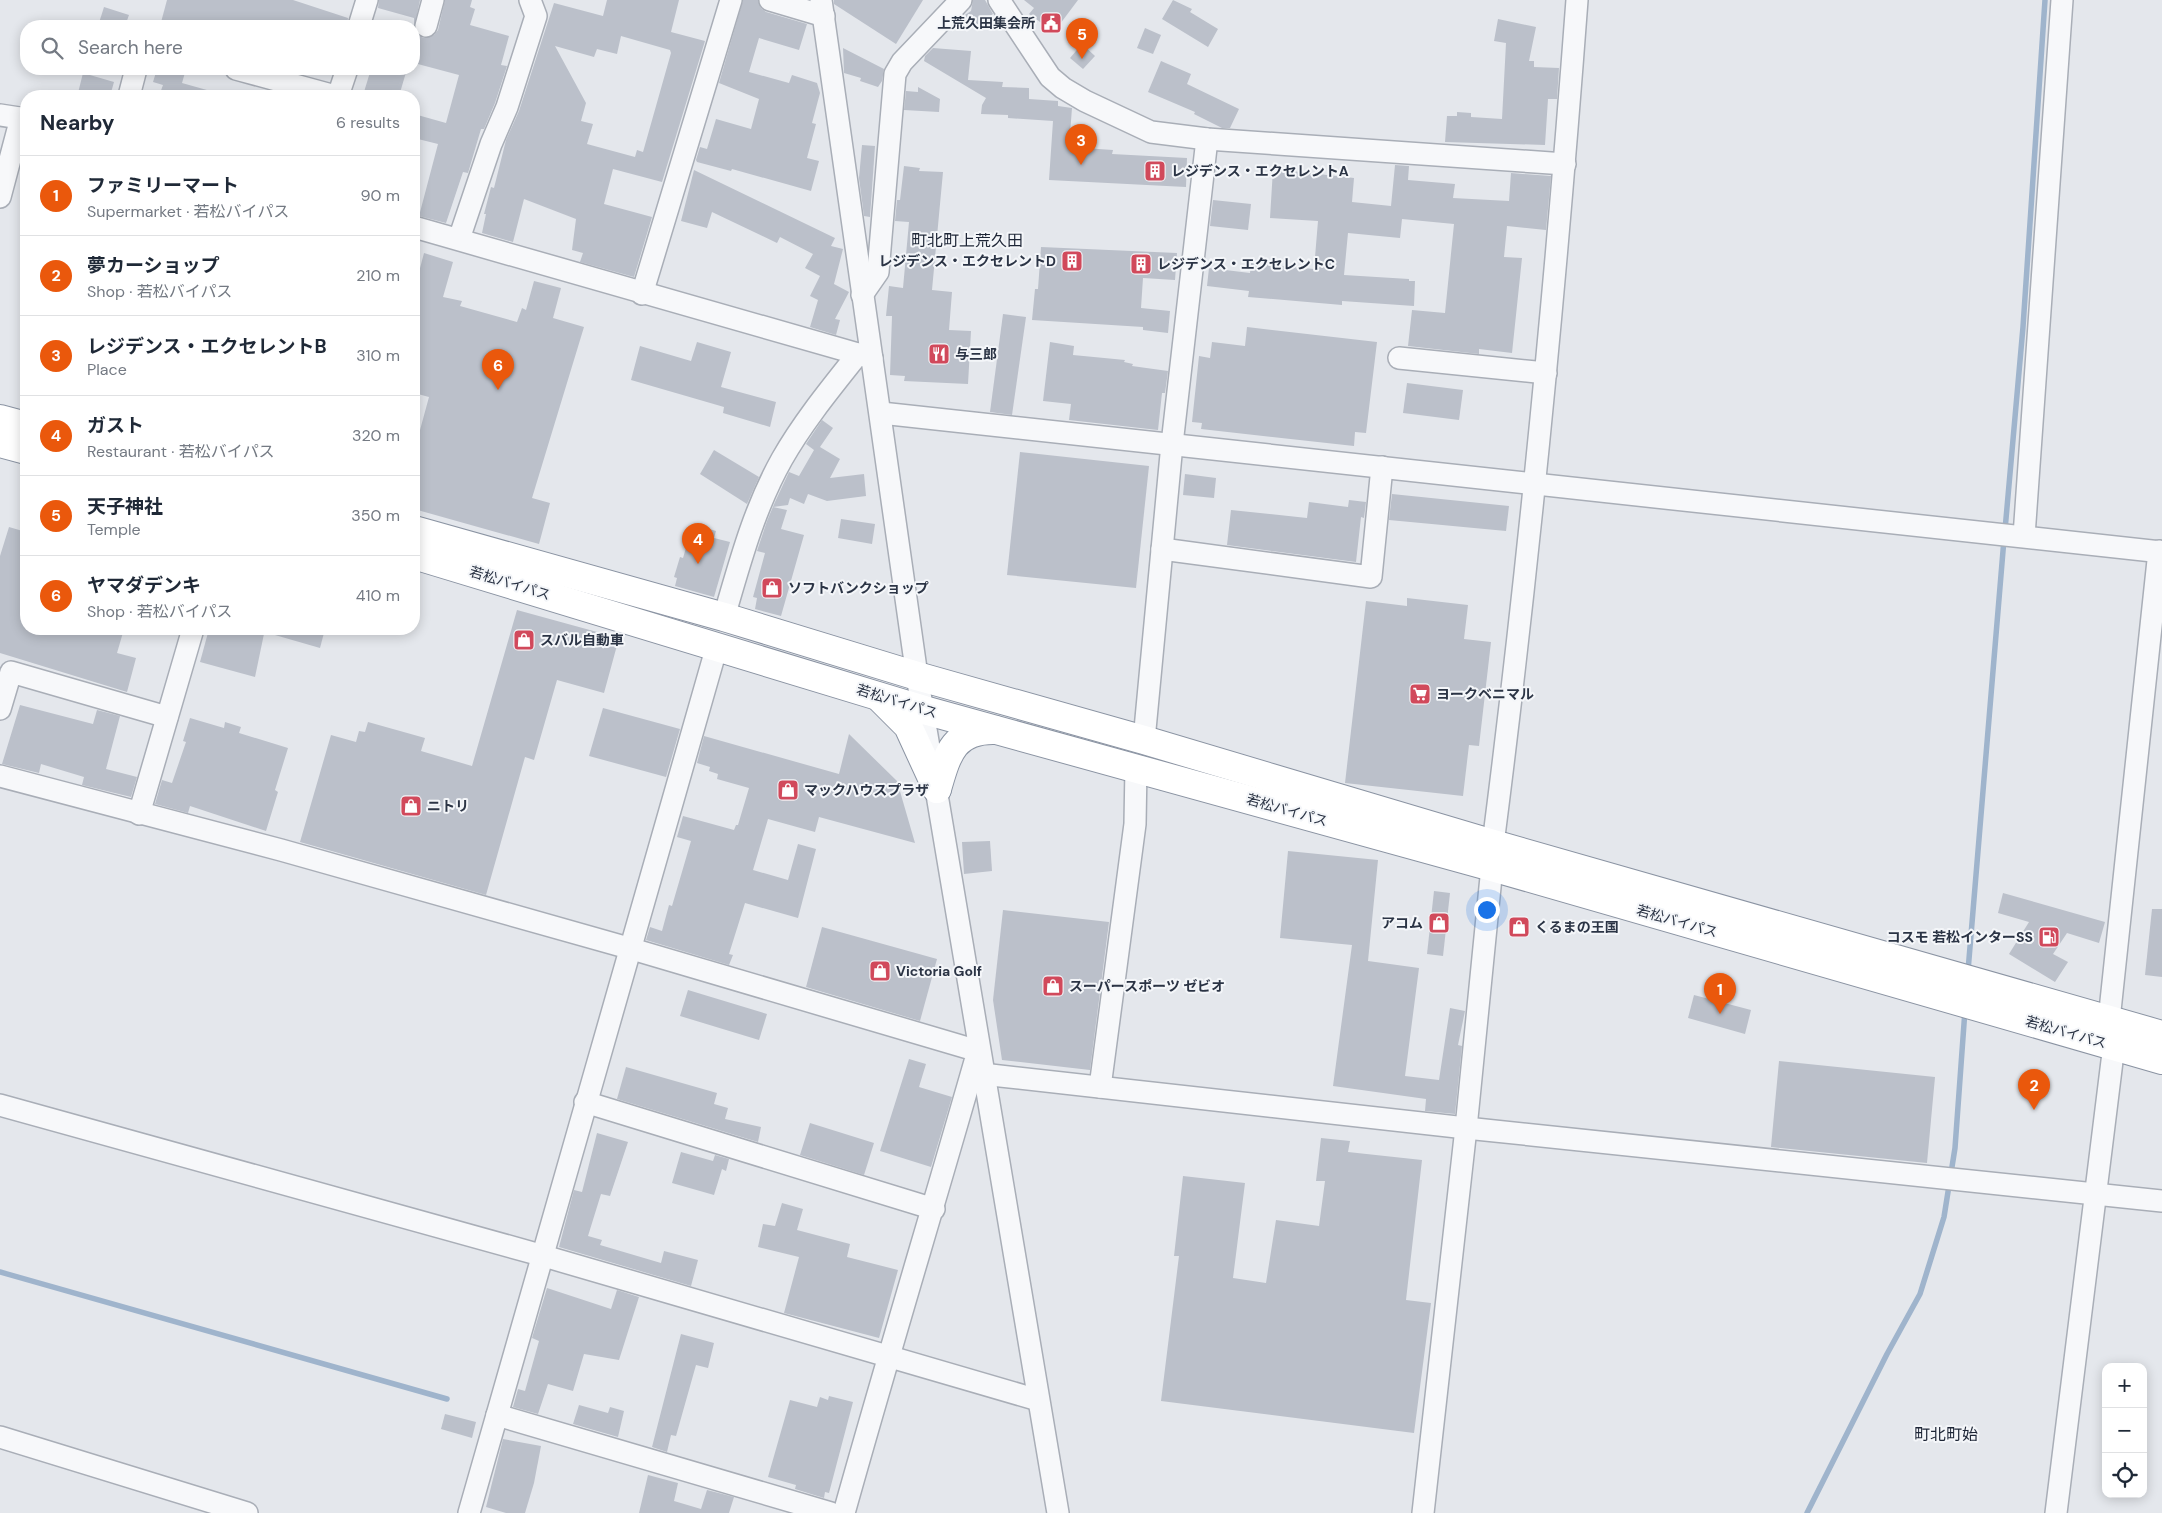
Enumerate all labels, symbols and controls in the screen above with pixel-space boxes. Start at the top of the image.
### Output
public building icon: 上荒久田集会所 [1039,11,1063,35]
place label: 上荒久田集会所 [937,14,1035,32]
pin: 5 [1066,18,1098,59]
search box [20,20,420,75]
icon: search [38,34,66,62]
text: Search here [78,35,183,60]
text: Nearby [40,109,114,137]
text: 6 results [336,112,400,133]
pin: 3 [1065,124,1097,165]
building icon: レジデンス・エクセレントA [1143,159,1167,183]
place label: レジデンス・エクセレントA [1171,162,1349,180]
text: ファミリーマート [87,173,239,198]
text: 1 [53,185,59,206]
text: 90 m [360,185,400,206]
text: Supermarket · 若松バイパス [87,201,289,222]
district label: 町北町上荒久田 [911,230,1023,251]
building icon: レジデンス・エクセレントD [1060,249,1084,273]
place label: レジデンス・エクセレントD [878,252,1056,270]
building icon: レジデンス・エクセレントC [1129,252,1153,276]
text: 夢カーショップ [87,253,220,278]
place label: レジデンス・エクセレントC [1157,255,1335,273]
text: 2 [51,265,61,286]
text: 210 m [356,265,400,286]
text: Shop · 若松バイパス [87,281,232,302]
text: レジデンス・エクセレントB [87,334,327,359]
restaurant icon: 与三郎 [927,342,951,366]
text: 3 [51,345,61,366]
text: 310 m [356,345,400,366]
place label: 与三郎 [955,345,997,363]
pin: 6 [482,349,514,390]
text: Place [87,359,127,380]
text: ガスト [87,413,144,438]
text: 4 [51,425,61,446]
text: 320 m [352,425,400,446]
text: Restaurant · 若松バイパス [87,441,274,462]
text: 天子神社 [87,494,163,519]
text: 5 [51,505,61,526]
text: 350 m [351,505,400,526]
text: Temple [87,519,141,540]
pin: 4 [682,523,714,564]
street label: 若松バイパス [467,562,553,604]
text: ヤマダデンキ [87,573,201,598]
shop icon: ソフトバンクショップ [760,576,784,600]
place label: ソフトバンクショップ [788,579,929,597]
text: 6 [51,585,61,606]
text: 410 m [356,585,400,606]
text: Shop · 若松バイパス [87,601,232,622]
shop icon: スバル自動車 [512,628,536,652]
place label: スバル自動車 [540,631,624,649]
street label: 若松バイパス [854,680,940,722]
supermarket icon: ヨークベニマル [1408,682,1432,706]
place label: ヨークベニマル [1436,685,1534,703]
shop icon: マックハウスプラザ [776,778,800,802]
place label: マックハウスプラザ [804,781,929,799]
street label: 若松バイパス [1244,790,1330,830]
shop icon: ニトリ [399,794,423,818]
place label: ニトリ [427,797,469,815]
your location [1474,897,1500,923]
street label: 若松バイパス [1634,901,1720,941]
shop icon: アコム [1427,911,1451,935]
place label: アコム [1381,914,1423,932]
shop icon: くるまの王国 [1507,915,1531,939]
place label: くるまの王国 [1535,918,1619,936]
fuel station icon: コスモ 若松インターSS [2037,925,2061,949]
place label: コスモ 若松インターSS [1887,928,2033,946]
shop icon: Victoria Golf [868,959,892,983]
place label: Victoria Golf [896,962,982,980]
pin: 1 [1704,973,1736,1014]
shop icon: スーパースポーツ ゼビオ [1041,974,1065,998]
place label: スーパースポーツ ゼビオ [1069,977,1225,995]
street label: 若松バイパス [2023,1012,2109,1052]
pin: 2 [2018,1069,2050,1110]
map controls [2102,1363,2147,1498]
button: + [2102,1363,2147,1408]
button: − [2102,1408,2147,1453]
district label: 町北町始 [1914,1424,1978,1445]
button: locate [2102,1453,2147,1498]

